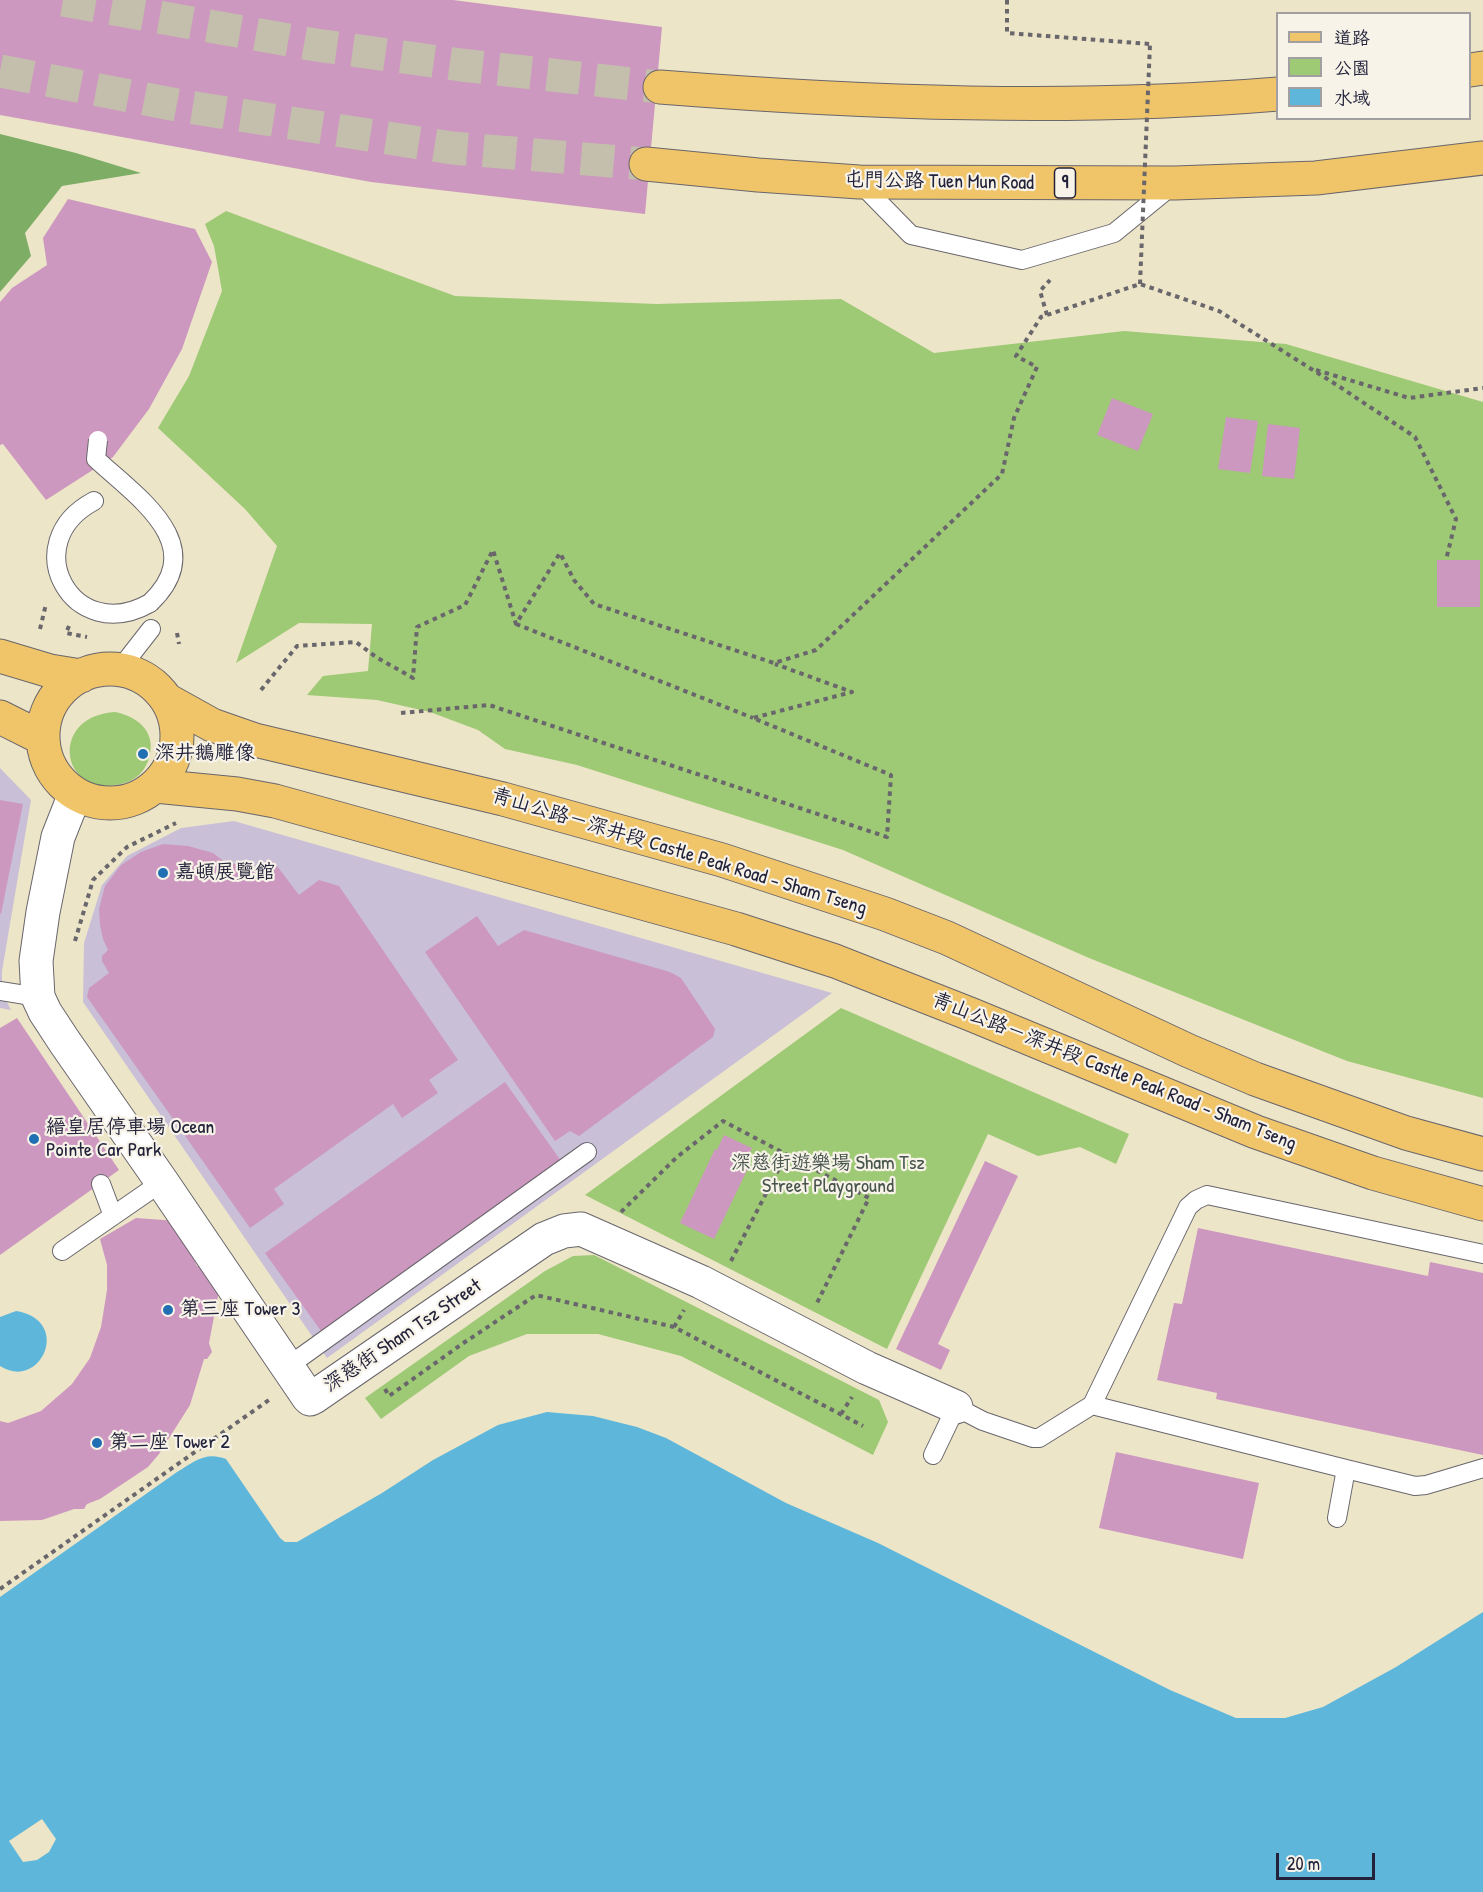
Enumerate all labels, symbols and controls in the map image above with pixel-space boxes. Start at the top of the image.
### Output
legend [1276,12,1471,120]
text: 道路 [1334,25,1370,50]
text: 公園 [1334,55,1370,80]
text: 水域 [1334,85,1370,110]
street label: 屯門公路 Tuen Mun Road [844,168,1034,196]
road number: 9 [1054,168,1076,198]
place label: 深井鵝雕像 [155,742,255,766]
marker: 深井鵝雕像 [136,747,150,761]
street label: 青山公路－深井段 Castle Peak Road – Sham Tseng [488,783,870,921]
place label: 嘉頓展覽館 [175,861,275,885]
marker: 嘉頓展覽館 [156,866,170,880]
street label: 青山公路－深井段 Castle Peak Road – Sham Tseng [928,988,1300,1156]
place label: 縉皇居停車場 Ocean Pointe Car Park [46,1116,214,1163]
marker: 縉皇居停車場 Ocean Pointe Car Park [27,1132,41,1146]
park label: 深慈街遊樂場 Sham Tsz Street Playground [731,1152,925,1199]
street label: 深慈街 Sham Tsz Street [320,1274,486,1398]
place label: 第三座 Tower 3 [180,1298,300,1322]
marker: 第三座 Tower 3 [161,1303,175,1317]
place label: 第二座 Tower 2 [109,1431,230,1455]
marker: 第二座 Tower 2 [90,1436,104,1450]
scale bar [1279,1841,1378,1879]
text: 20 m [1287,1851,1320,1876]

